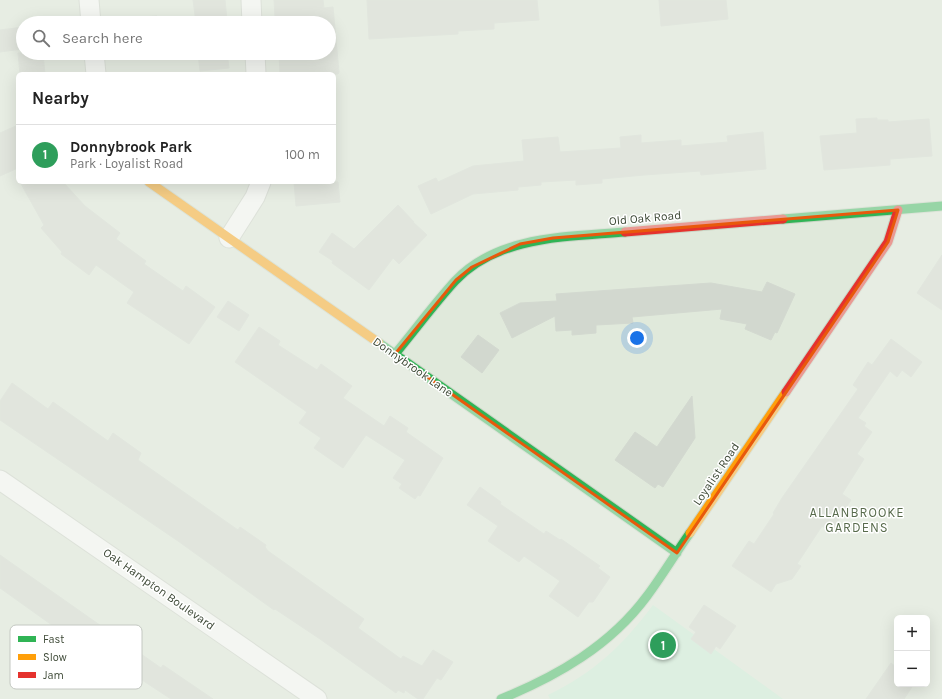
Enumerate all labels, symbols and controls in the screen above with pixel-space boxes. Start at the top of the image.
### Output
search box [16,16,336,60]
icon: search [30,27,52,49]
text: Search here [62,29,143,47]
text: Nearby [32,88,89,108]
text: Donnybrook Park [70,138,192,156]
text: 1 [43,147,47,162]
text: 100 m [285,147,320,162]
text: Park · Loyalist Road [70,156,184,171]
street label: Old Oak Road [608,208,682,228]
your location [627,328,647,348]
street label: Donnybrook Lane [370,334,456,400]
street label: Loyalist Road [690,440,742,508]
district label: ALLANBROOKE GARDENS [809,505,905,535]
street label: Oak Hampton Boulevard [101,545,217,633]
map controls [894,615,930,687]
button: + [894,615,930,651]
legend [10,625,142,689]
pin: 1 [650,630,676,660]
text: Fast [43,633,64,646]
text: Slow [43,651,67,664]
button: − [894,651,930,687]
text: Jam [43,669,64,682]

